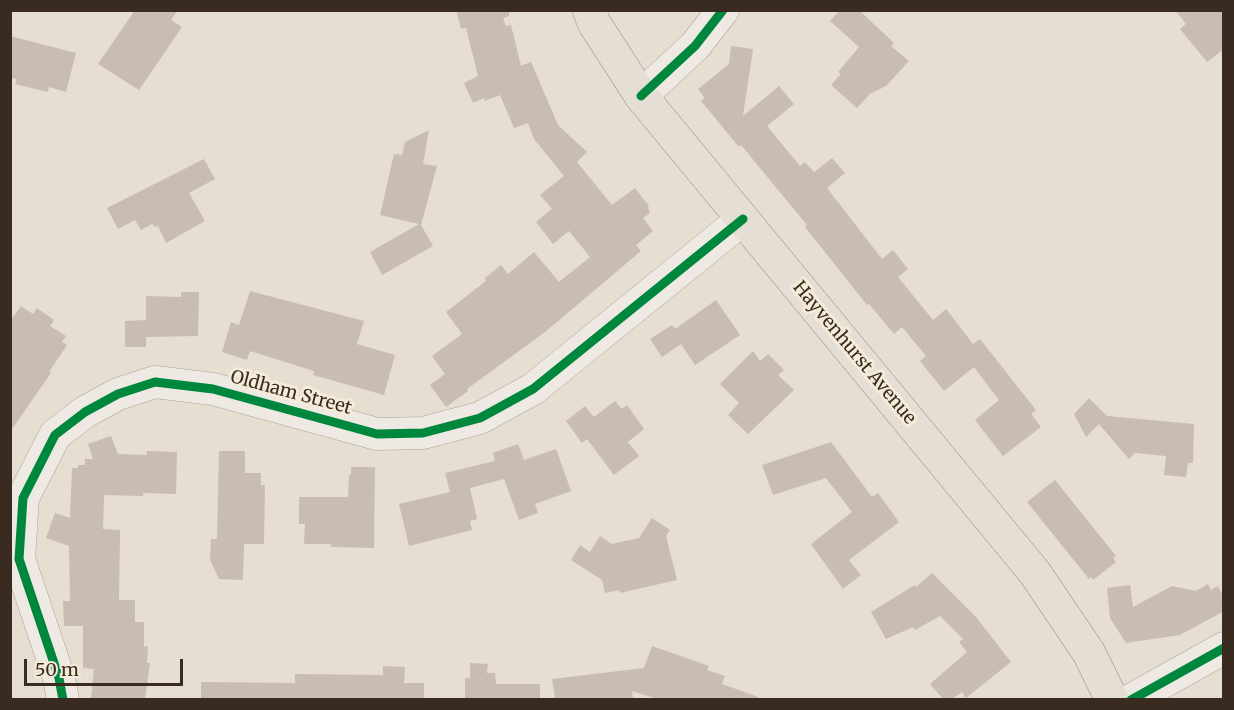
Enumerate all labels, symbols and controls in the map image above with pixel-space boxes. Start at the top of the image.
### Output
street label: Hayvenhurst Avenue [788,277,920,429]
street label: Oldham Street [228,366,354,420]
scale bar [27,647,186,685]
text: 50 m [35,658,79,681]

